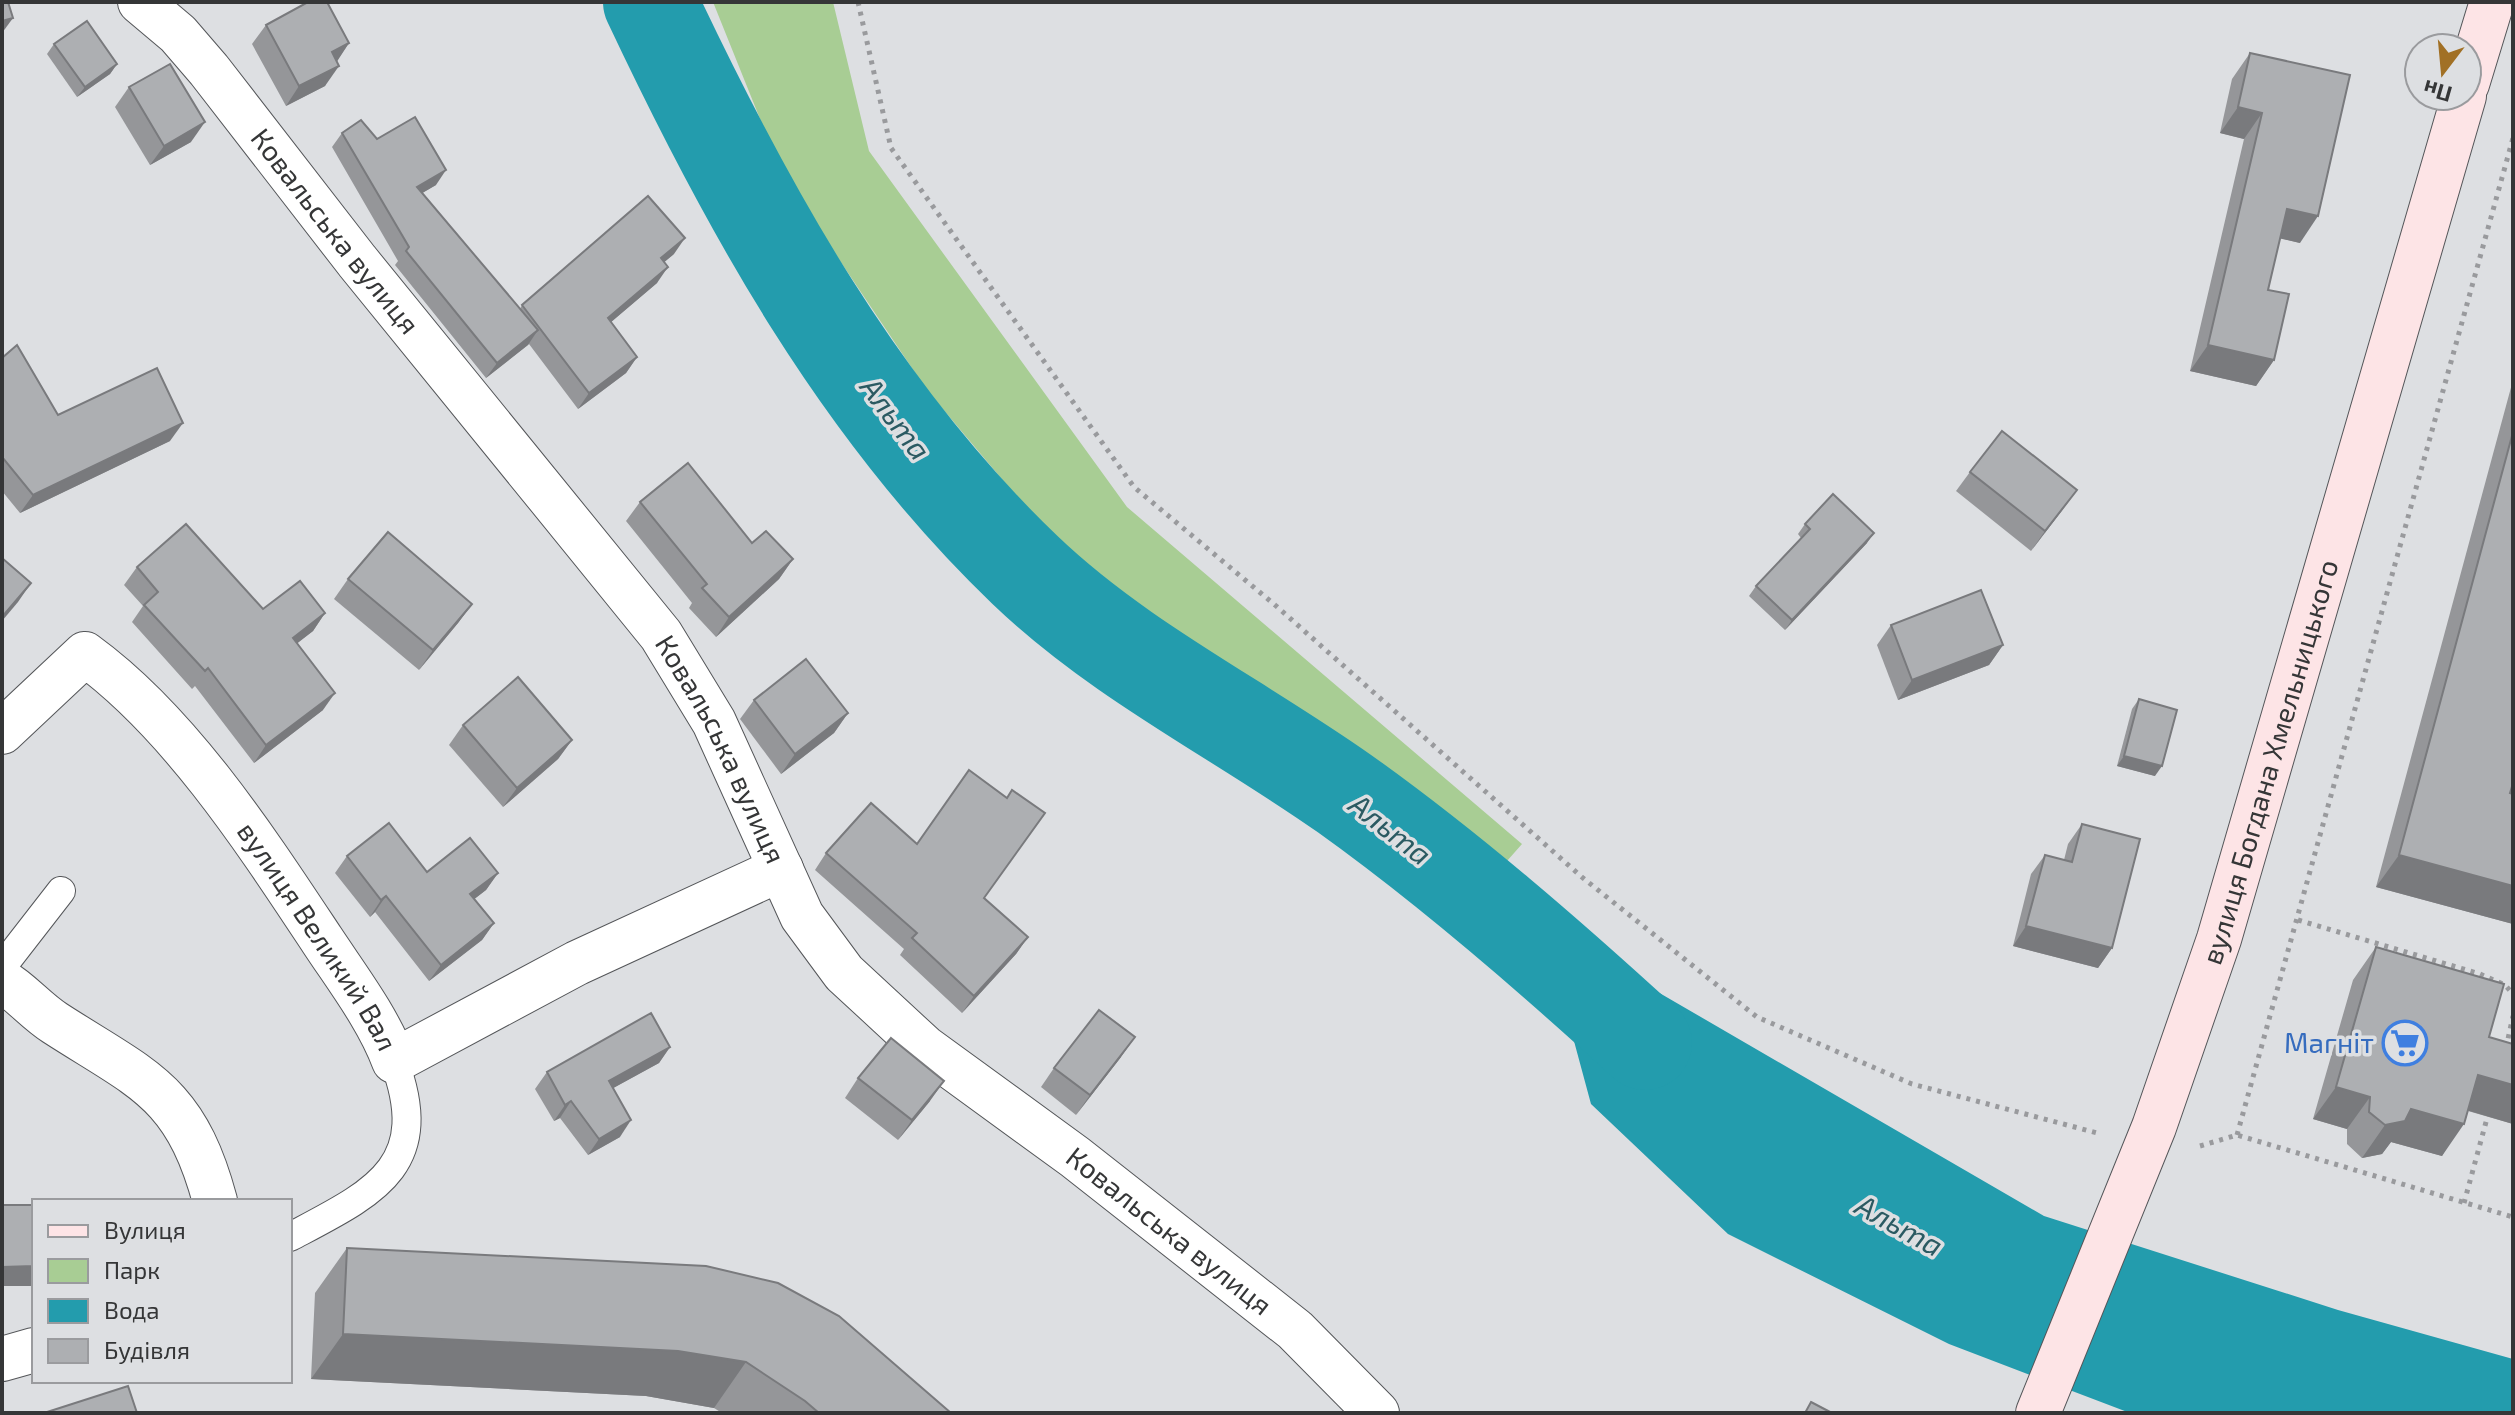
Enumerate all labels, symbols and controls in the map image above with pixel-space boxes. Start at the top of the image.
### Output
north arrow [2403,32,2483,112]
text: Пн [2420,76,2455,109]
street label: Ковальська вулиця [245,121,427,340]
water label: Альта [853,369,939,466]
street label: вулиця Богдана Хмельницького [2194,555,2344,968]
street label: Ковальська вулиця [649,628,794,868]
water label: Альта [1342,785,1439,872]
street label: вулиця Великий Вал [231,815,406,1056]
supermarket icon: Магніт [2381,1019,2429,1067]
place label: Магніт [2284,1025,2374,1059]
street label: Ковальська вулиця [1060,1139,1279,1322]
water label: Альта [1849,1185,1950,1263]
legend [32,1199,292,1383]
text: Вулиця [104,1215,186,1245]
text: Парк [104,1255,160,1284]
text: Вода [104,1295,160,1324]
text: Будівля [104,1335,190,1365]

